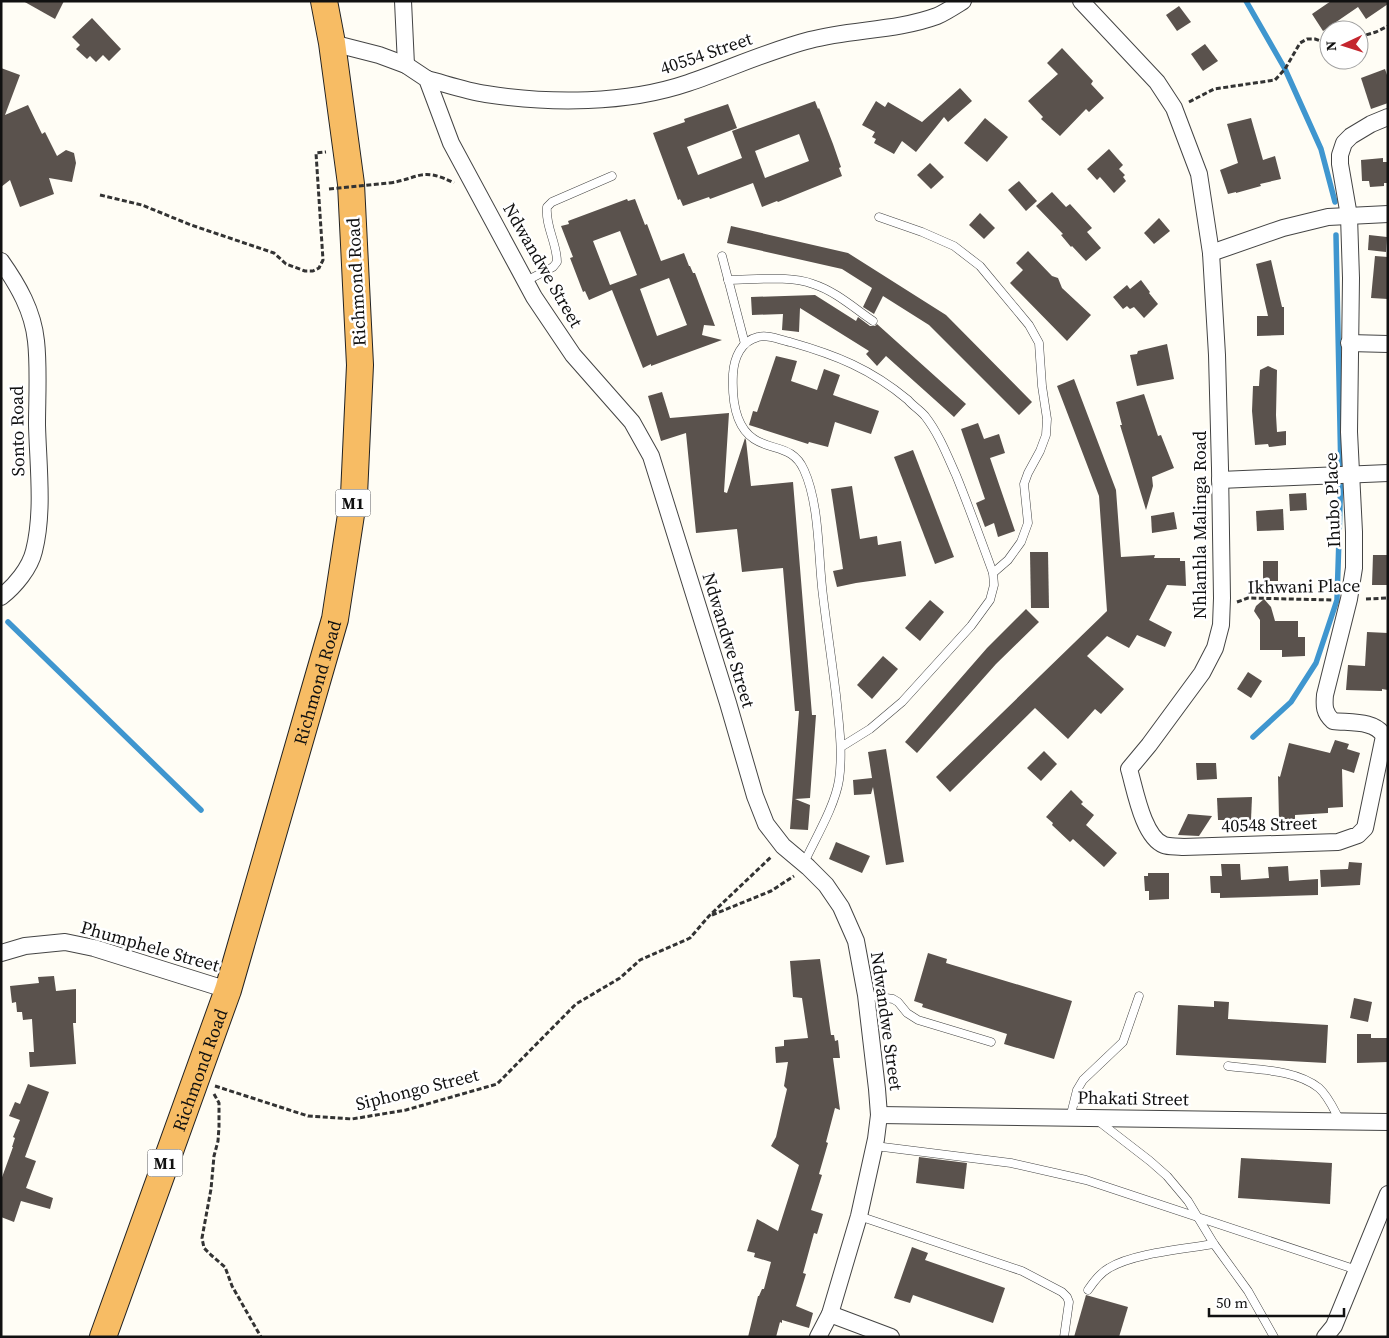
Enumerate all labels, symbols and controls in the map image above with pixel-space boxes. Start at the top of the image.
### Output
north arrow [1319,20,1369,70]
street label: 40554 Street [657,26,755,80]
text: N [1321,40,1341,52]
street label: Ndwandwe Street [497,198,589,332]
street label: Richmond Road [340,217,372,347]
street label: Sonto Road [4,385,30,477]
street label: Nhlanhla Malinga Road [1187,431,1212,619]
street label: Ihubo Place [1318,452,1346,548]
road number: M1 [336,489,370,516]
street label: Ndwandwe Street [697,569,761,711]
street label: Ikhwani Place [1247,573,1361,599]
street label: Richmond Road [287,617,347,748]
street label: 40548 Street [1221,810,1317,838]
street label: Phumphele Street [78,914,222,978]
street label: Ndwandwe Street [865,950,909,1092]
street label: Richmond Road [166,1005,233,1135]
street label: Siphongo Street [353,1062,481,1116]
street label: Phakati Street [1077,1085,1189,1111]
road number: M1 [148,1150,182,1176]
scale bar [1209,1286,1344,1318]
text: 50 m [1216,1292,1248,1313]

